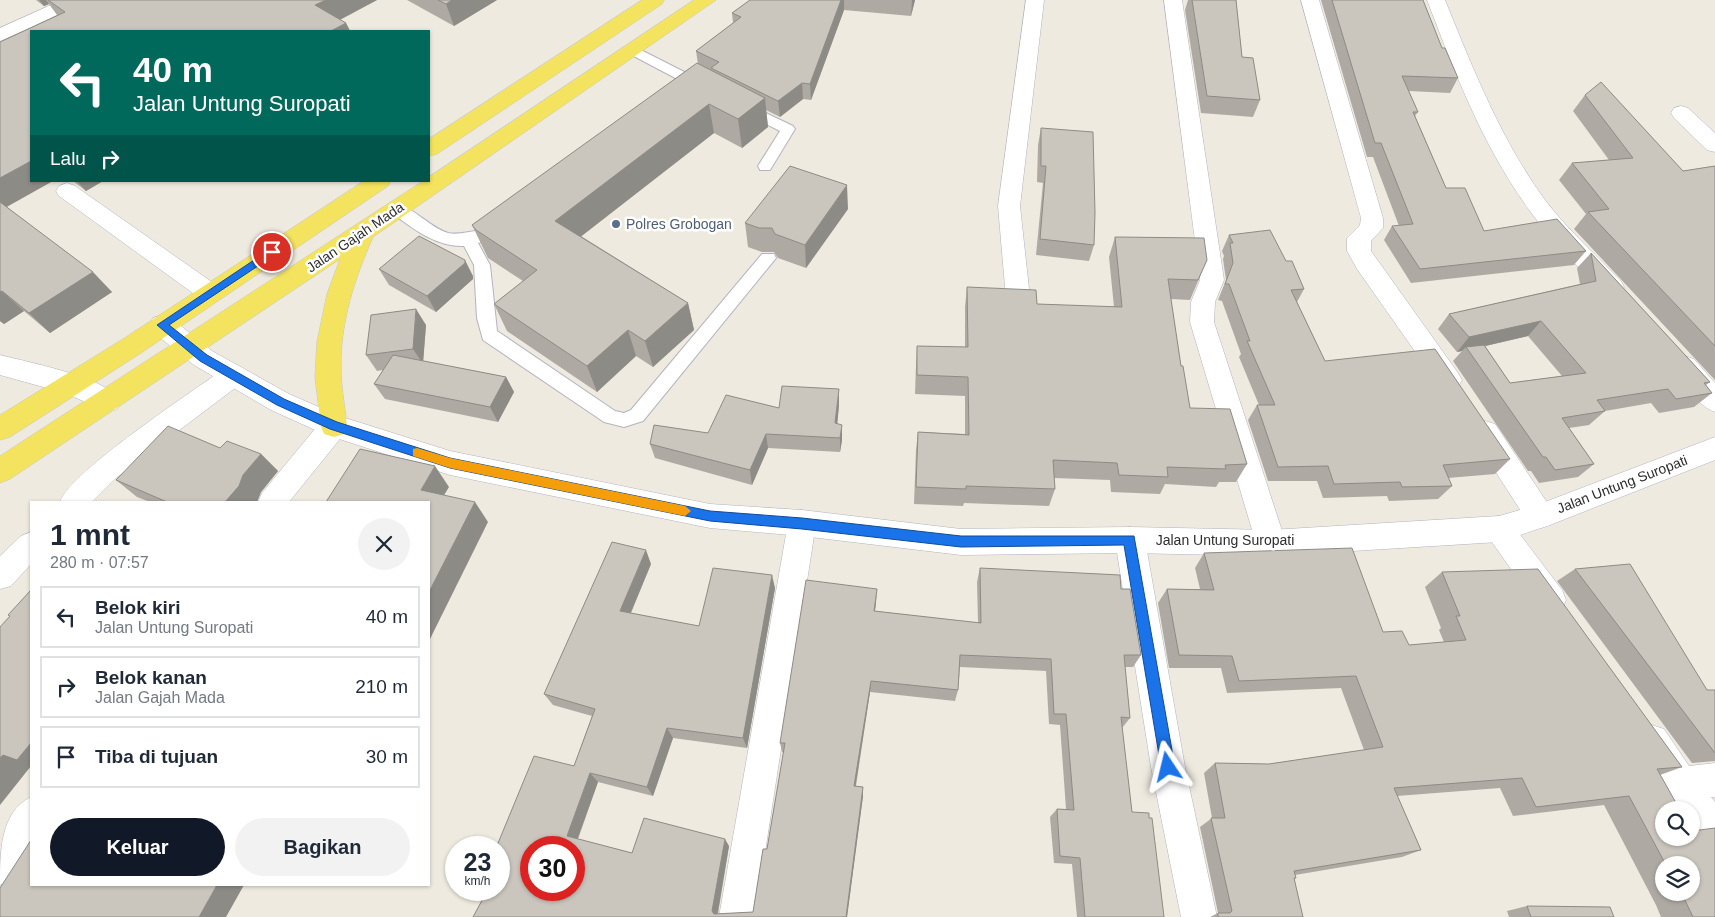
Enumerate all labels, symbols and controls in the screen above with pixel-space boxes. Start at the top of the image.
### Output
icon: left [50,50,115,115]
text: 40 m [133,50,213,89]
text: Jalan Untung Suropati [133,91,351,116]
icon: right [96,145,124,173]
text: Lalu [50,148,86,169]
street label: Jalan Gajah Mada [303,198,407,275]
place label: Polres Grobogan [626,216,732,232]
marker: Polres Grobogan [610,218,622,230]
pin [251,231,293,273]
icon: arrive [258,238,286,266]
street label: Jalan Untung Suropati [1554,452,1690,516]
text: 1 mnt [50,518,130,551]
button: close [358,518,410,570]
street label: Jalan Untung Suropati [1156,532,1294,548]
text: 280 m · 07:57 [50,554,149,571]
text: Belok kiri [95,597,181,618]
icon: left [52,603,80,631]
text: 40 m [366,606,408,627]
text: Jalan Untung Suropati [95,619,253,636]
text: Belok kanan [95,667,207,688]
icon: right [52,673,80,701]
text: 210 m [355,676,408,697]
text: Jalan Gajah Mada [95,689,225,706]
position arrow [1141,740,1193,792]
icon: arrive [52,743,80,771]
text: Tiba di tujuan [95,746,218,767]
text: 30 m [366,746,408,767]
map controls [1655,801,1700,901]
button: search [1655,801,1700,846]
button: Keluar [50,818,225,876]
button: Bagikan [235,818,410,876]
speed limit sign: 30 [520,836,585,901]
text: 23 [464,848,491,876]
button: layers [1655,856,1700,901]
text: km/h [464,874,491,888]

